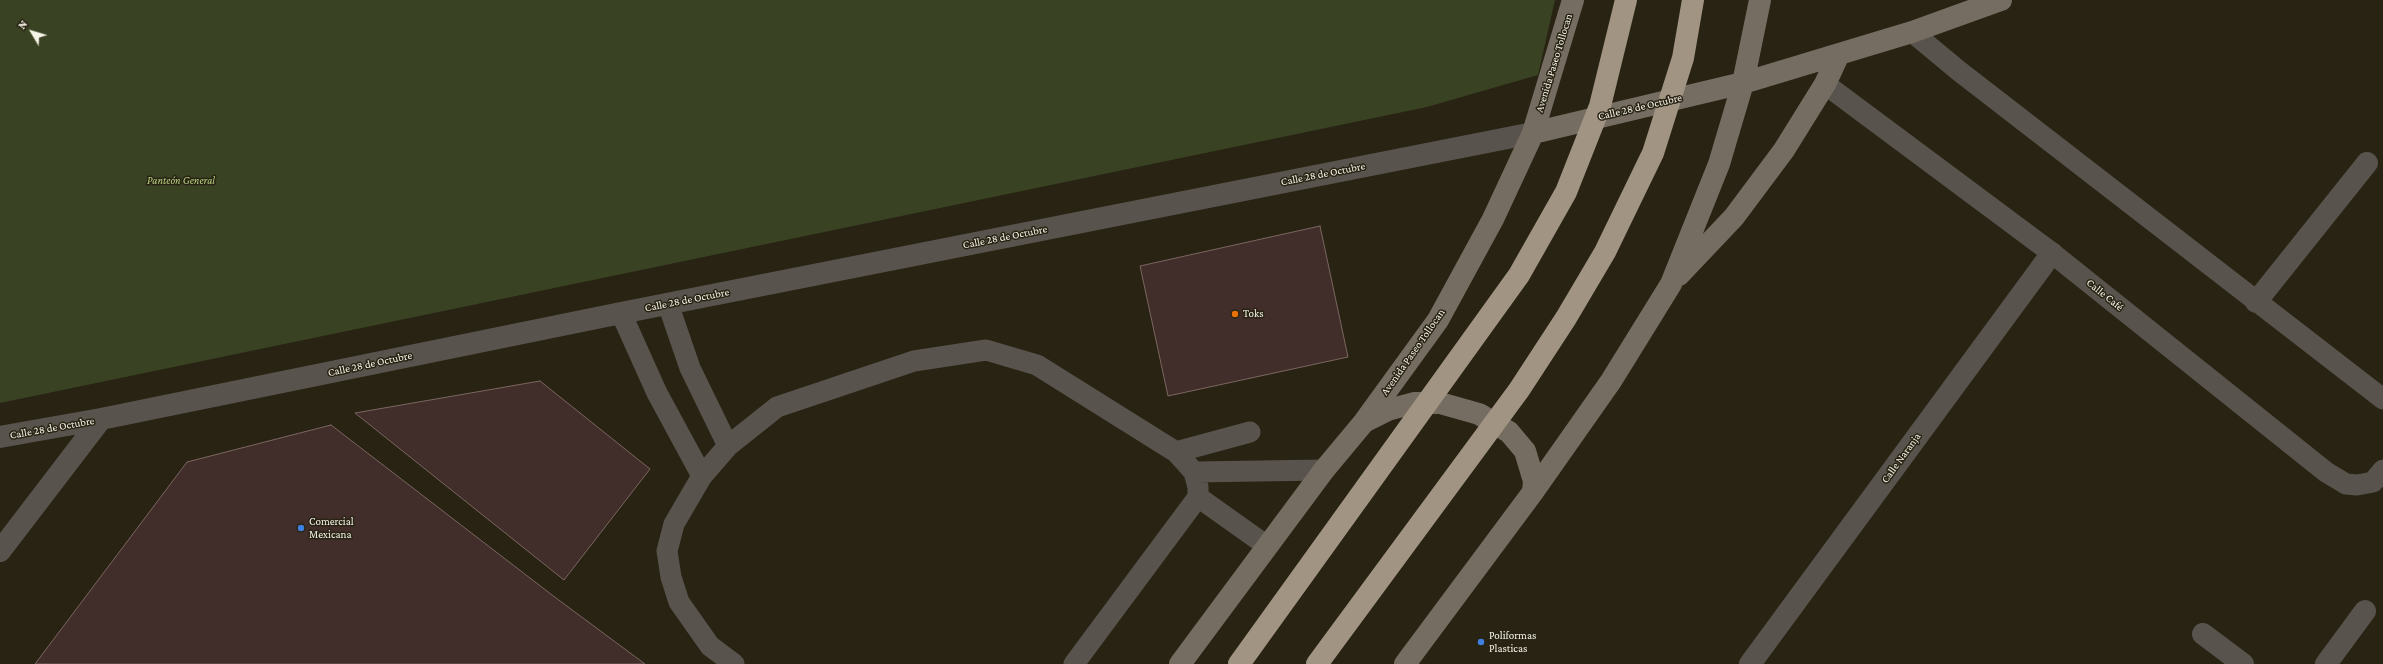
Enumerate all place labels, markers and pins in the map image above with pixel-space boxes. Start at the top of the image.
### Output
place label: Toks [1243,307,1264,321]
marker: Toks [1230,309,1240,319]
place label: Comercial Mexicana [309,515,354,541]
marker: Comercial Mexicana [296,523,306,533]
place label: Poliformas Plasticas [1489,629,1536,655]
marker: Poliformas Plasticas [1476,637,1486,647]

